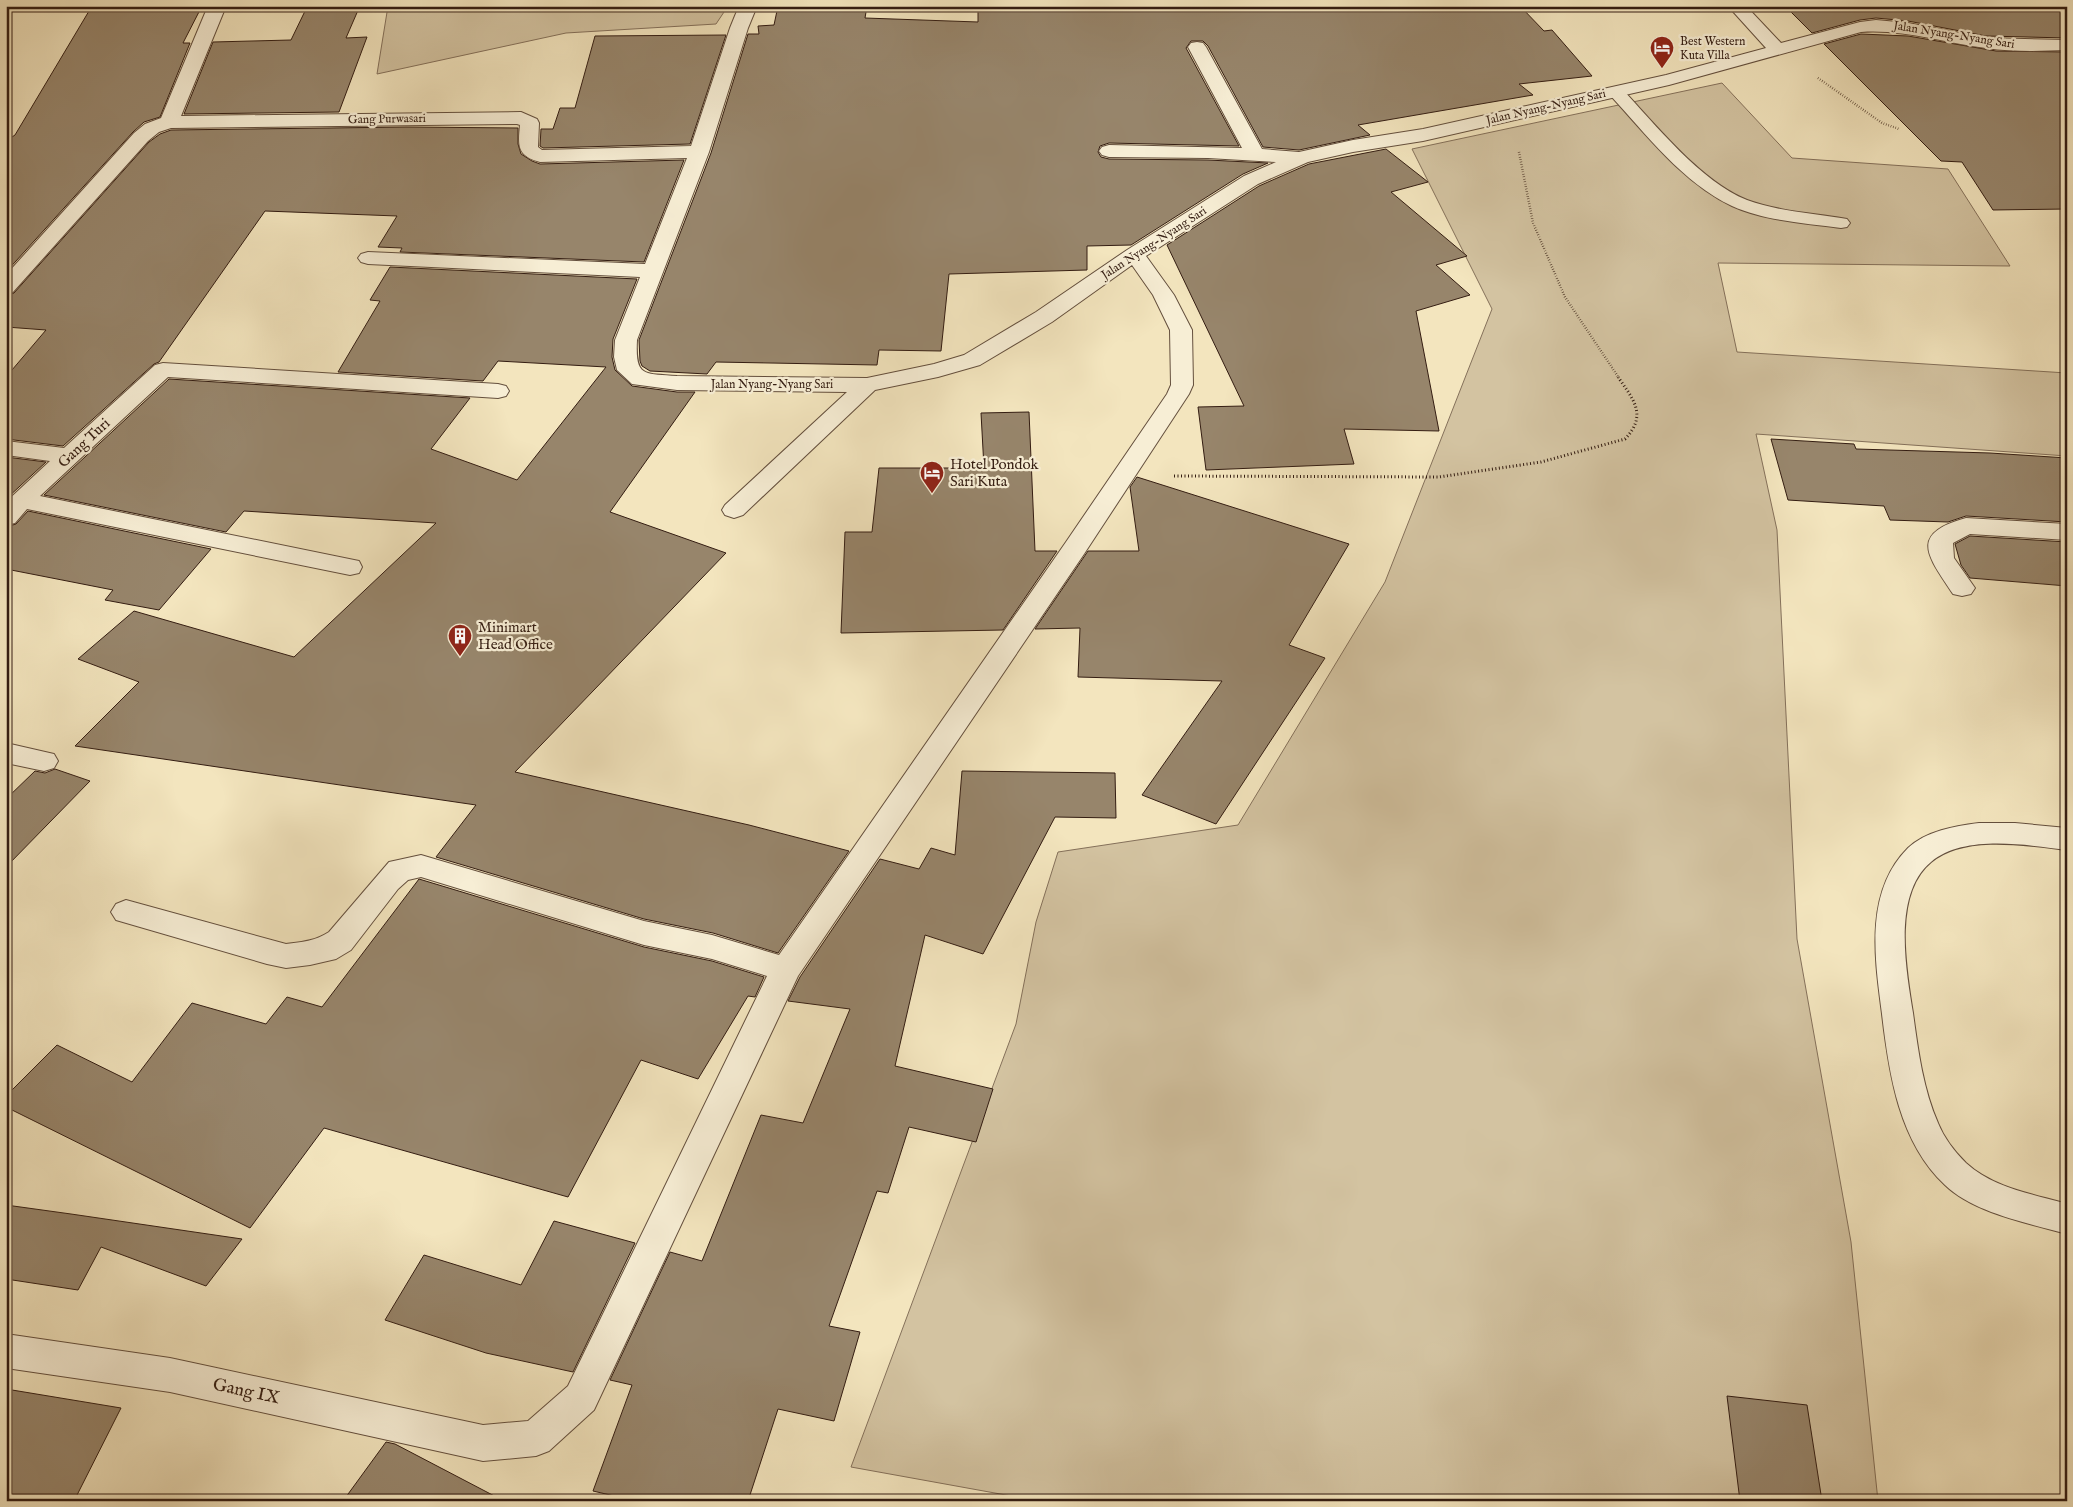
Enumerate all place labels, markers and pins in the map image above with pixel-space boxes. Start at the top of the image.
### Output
place label: Best Western Kuta Villa [1680,34,1746,63]
hotel icon: Best Western Kuta Villa [1649,35,1675,69]
place label: Hotel Pondok Sari Kuta [950,455,1040,491]
hotel icon: Hotel Pondok Sari Kuta [919,460,945,494]
place label: Minimart Head Office [478,618,553,654]
building icon: Minimart Head Office [447,623,473,657]

